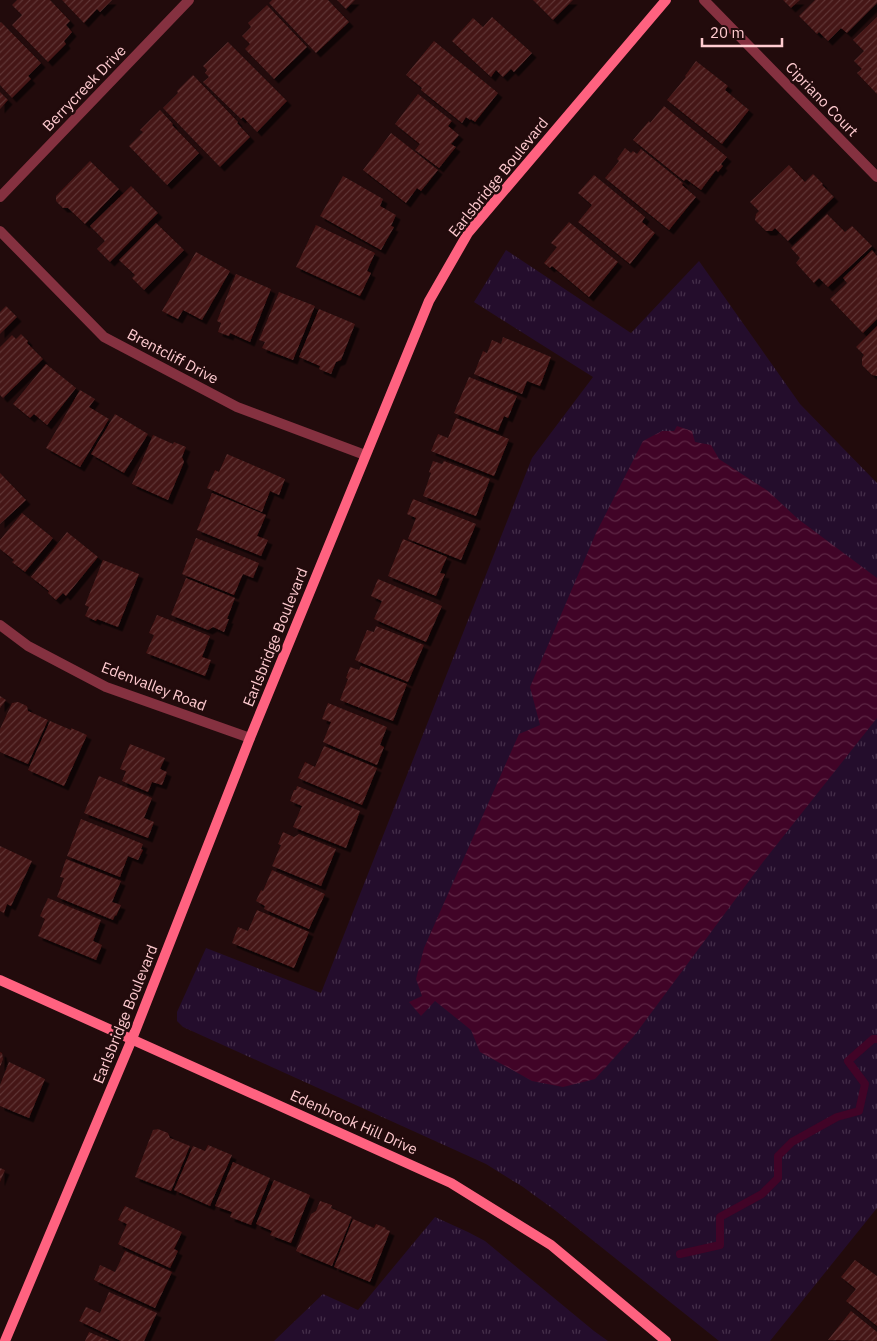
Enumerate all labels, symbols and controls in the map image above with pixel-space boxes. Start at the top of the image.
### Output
scale bar [702,15,782,47]
text: 20 m [710,23,745,42]
street label: Berrycreek Drive [38,41,130,135]
street label: Cipriano Court [782,58,862,140]
street label: Earlsbridge Boulevard [444,113,552,241]
street label: Brentcliff Drive [124,324,222,388]
street label: Earlsbridge Boulevard [238,565,312,709]
street label: Edenvalley Road [99,657,209,715]
street label: Earlsbridge Boulevard [88,942,162,1086]
street label: Edenbrook Hill Drive [287,1085,421,1159]

